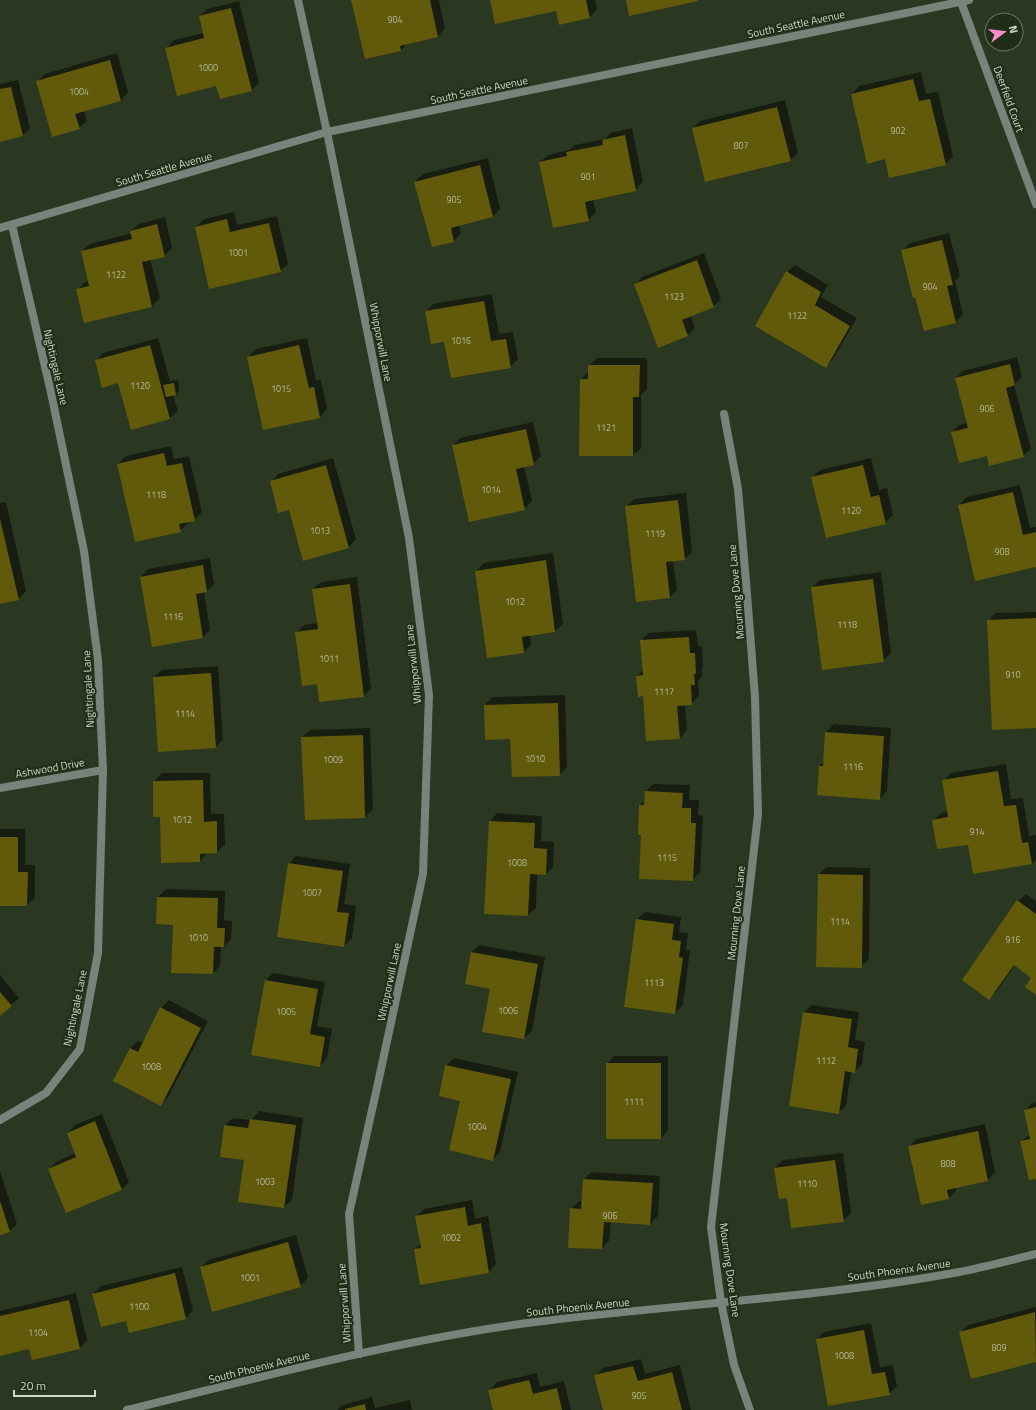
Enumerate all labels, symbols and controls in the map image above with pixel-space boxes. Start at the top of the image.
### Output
street label: South Seattle Avenue [746,6,847,42]
north arrow [984,12,1024,52]
house number: 904 [387,13,403,26]
text: N [1005,24,1022,35]
house number: 1000 [198,61,218,74]
street label: Deerfield Court [990,64,1028,135]
street label: South Seattle Avenue [429,72,530,108]
house number: 1004 [69,85,89,98]
house number: 902 [890,124,906,137]
house number: 807 [733,139,749,152]
street label: South Seattle Avenue [114,147,214,190]
house number: 901 [580,170,596,183]
house number: 905 [446,193,462,206]
house number: 1001 [228,246,248,259]
house number: 1122 [106,268,126,281]
house number: 904 [922,280,938,293]
house number: 1123 [664,290,684,303]
street label: Whipporwill Lane [366,301,397,383]
house number: 1122 [787,309,807,322]
street label: Nightingale Lane [39,327,73,407]
house number: 1016 [451,334,471,347]
house number: 1120 [130,379,150,392]
house number: 1015 [271,382,291,395]
house number: 906 [979,402,995,415]
house number: 1121 [596,421,616,434]
house number: 1014 [481,483,501,496]
house number: 1118 [146,488,166,501]
house number: 1120 [841,504,861,517]
house number: 1013 [310,524,330,537]
house number: 1119 [645,527,665,540]
street label: Mourning Dove Lane [724,543,748,640]
house number: 908 [994,545,1010,558]
house number: 1012 [505,595,525,608]
house number: 1116 [163,610,183,623]
house number: 1118 [837,618,857,631]
street label: Whipporwill Lane [401,623,425,705]
street label: Nightingale Lane [78,649,98,728]
house number: 1011 [319,652,339,665]
house number: 910 [1005,668,1021,681]
house number: 1117 [654,685,674,698]
house number: 1114 [175,707,195,720]
house number: 1010 [525,752,545,765]
house number: 1009 [323,753,343,766]
street label: Ashwood Drive [14,754,86,782]
house number: 1116 [843,760,863,773]
house number: 1012 [172,813,192,826]
house number: 914 [969,825,985,838]
house number: 1115 [657,851,677,864]
house number: 1008 [507,856,527,869]
street label: Mourning Dove Lane [723,864,749,961]
house number: 1007 [302,886,322,899]
house number: 1114 [830,915,850,928]
house number: 1010 [188,931,208,944]
house number: 916 [1005,933,1021,946]
street label: Whipporwill Lane [373,941,405,1023]
street label: Nightingale Lane [59,968,91,1048]
house number: 1113 [644,976,664,989]
house number: 1006 [498,1004,518,1017]
house number: 1005 [276,1005,296,1018]
house number: 1112 [816,1054,836,1067]
house number: 1008 [141,1060,161,1073]
house number: 1111 [624,1095,644,1108]
house number: 1004 [467,1120,487,1133]
house number: 808 [940,1157,956,1170]
house number: 1003 [255,1175,275,1188]
house number: 1110 [797,1177,817,1190]
house number: 906 [602,1209,618,1222]
street label: Mourning Dove Lane [715,1222,745,1319]
house number: 1002 [441,1231,461,1244]
street label: South Phoenix Avenue [847,1255,952,1285]
street label: Whipporwill Lane [333,1262,355,1343]
house number: 1001 [240,1271,260,1284]
street label: South Phoenix Avenue [526,1294,631,1320]
house number: 1100 [129,1300,149,1313]
house number: 1104 [28,1326,48,1339]
house number: 809 [991,1341,1007,1354]
street label: South Phoenix Avenue [207,1347,312,1387]
house number: 1008 [834,1349,854,1362]
scale bar [14,1372,95,1398]
text: 20 m [20,1376,46,1395]
house number: 905 [631,1389,647,1402]

